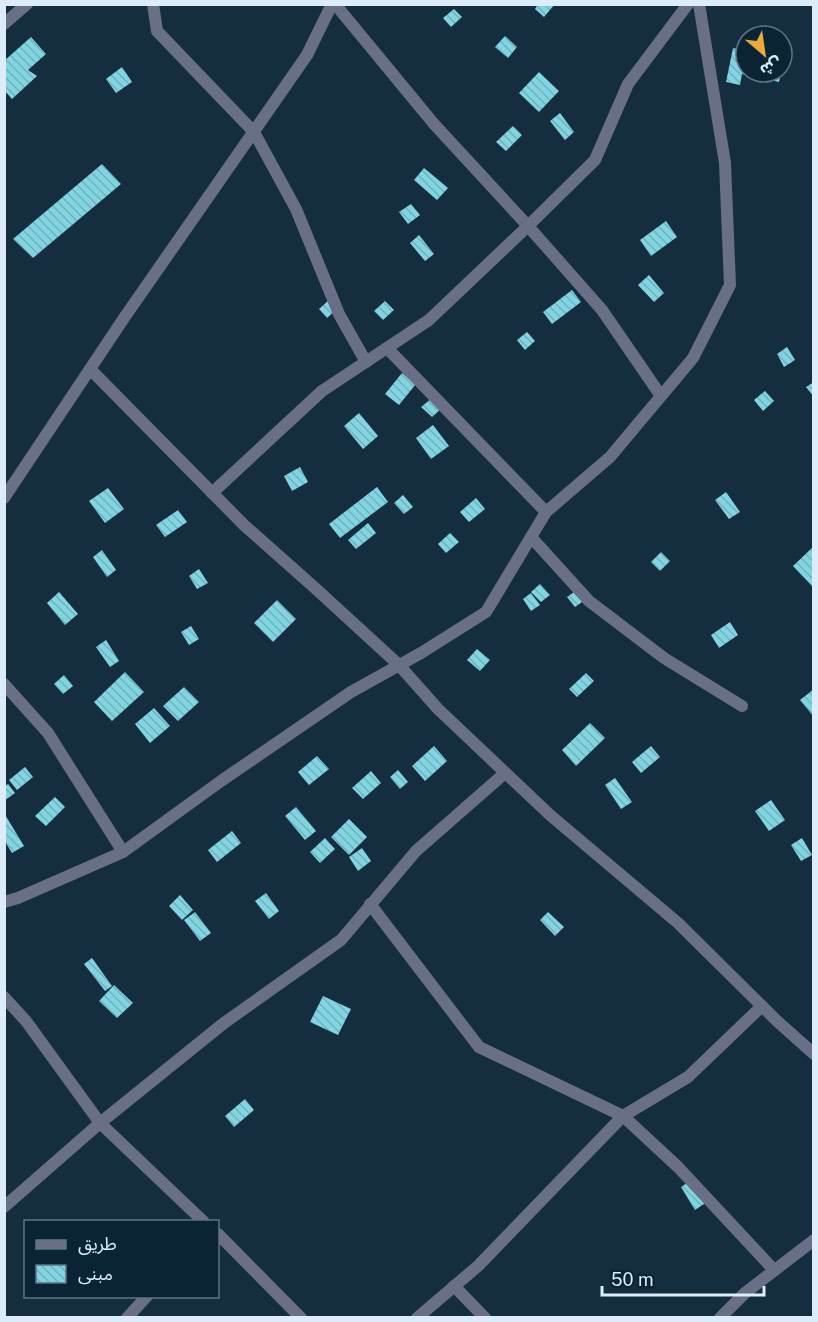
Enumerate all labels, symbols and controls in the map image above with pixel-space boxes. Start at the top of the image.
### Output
north arrow [734,24,794,84]
text: ش [757,53,785,80]
legend [24,1220,219,1298]
text: طريق [78,1233,117,1255]
scale bar [602,1259,764,1297]
text: مبنى [78,1263,113,1285]
text: 50 m [611,1269,654,1290]

